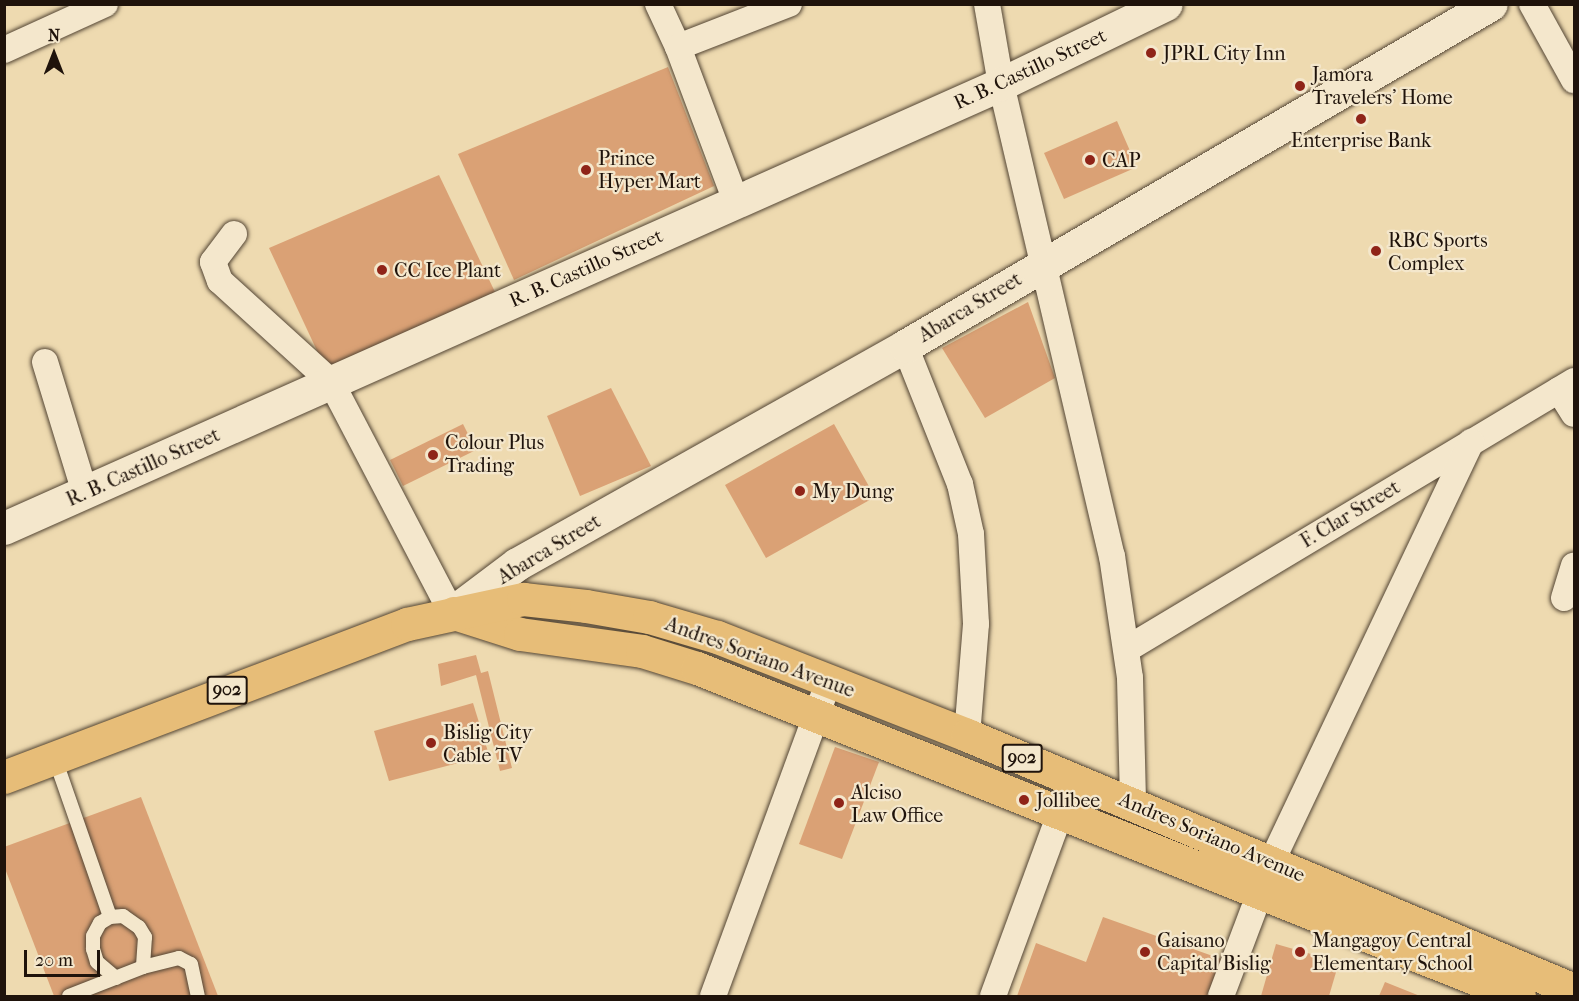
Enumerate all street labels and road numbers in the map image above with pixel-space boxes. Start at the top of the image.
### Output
street label: R. B. Castillo Street [950,23,1110,115]
street label: R. B. Castillo Street [506,223,666,313]
street label: Abarca Street [914,267,1026,347]
street label: R. B. Castillo Street [63,422,223,512]
street label: F. Clar Street [1296,475,1404,553]
street label: Abarca Street [493,509,605,589]
street label: Andres Soriano Avenue [662,612,858,702]
road number: 902 [206,675,248,705]
road number: 902 [1001,743,1043,773]
street label: Andres Soriano Avenue [1115,787,1309,887]

